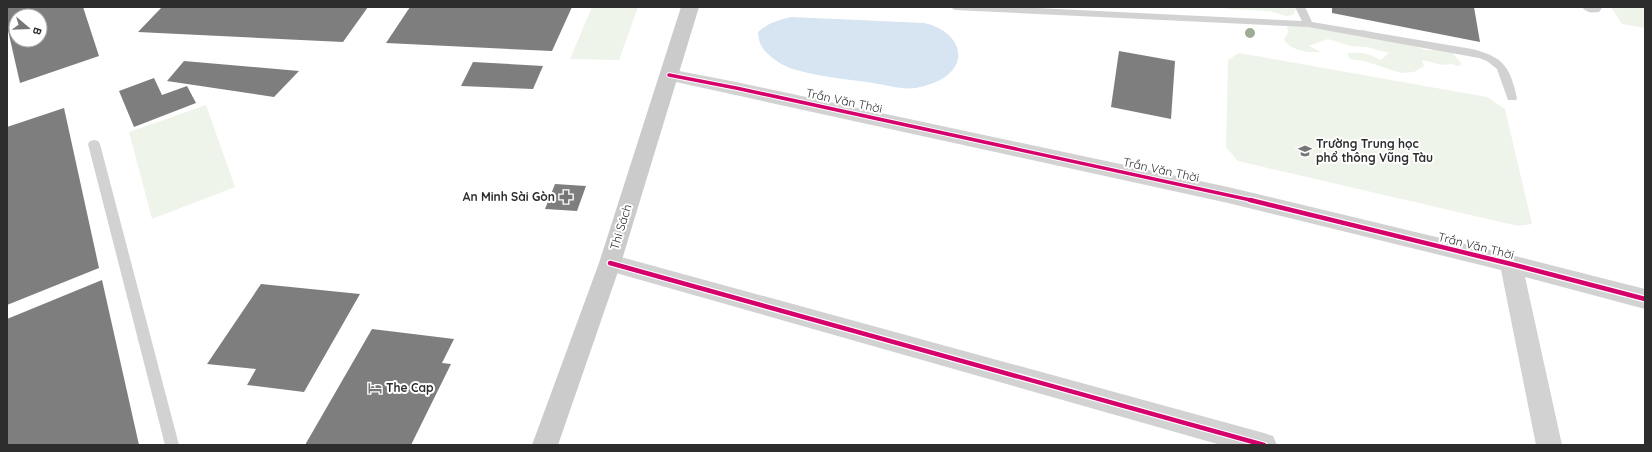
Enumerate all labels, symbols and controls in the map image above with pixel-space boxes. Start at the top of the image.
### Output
north arrow [8,8,48,48]
text: B [30,26,45,37]
street label: Trần Văn Thời [805,85,884,116]
place label: Trường Trung học phổ thông Vũng Tàu [1316,136,1433,165]
school or university icon: Trường Trung học phổ thông Vũng Tàu [1297,143,1313,159]
street label: Trần Văn Thời [1122,154,1201,185]
place label: An Minh Sài Gòn [463,189,555,204]
pharmacy icon: An Minh Sài Gòn [558,189,574,205]
street label: Thi Sách [606,202,635,252]
street label: Trần Văn Thời [1437,229,1516,262]
hotel icon: The Cap [367,380,383,396]
place label: The Cap [386,380,434,395]

